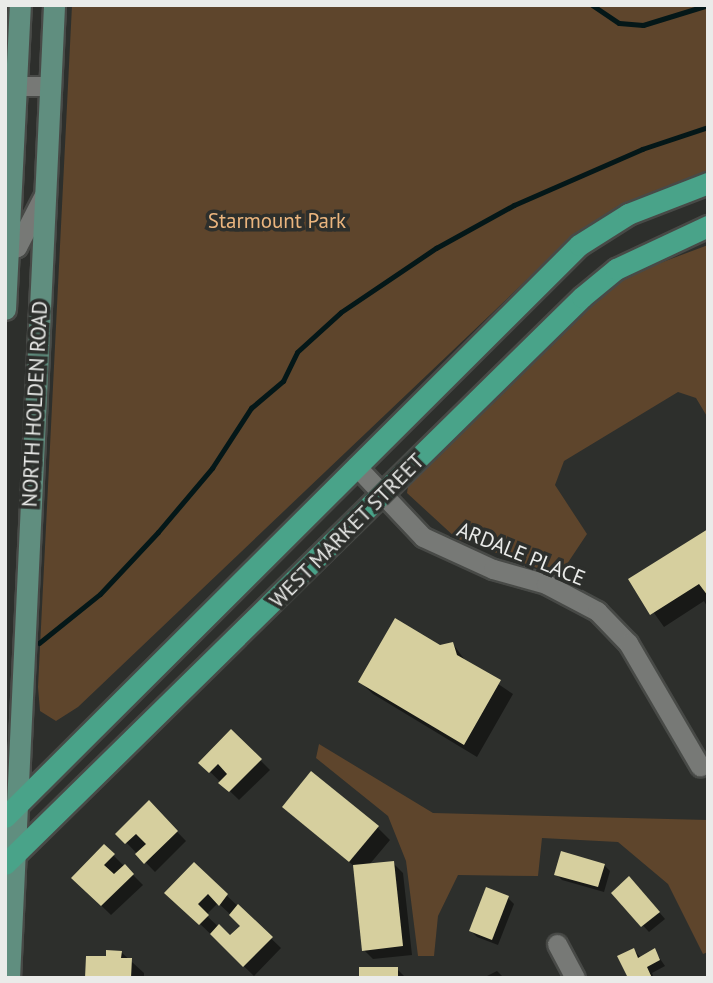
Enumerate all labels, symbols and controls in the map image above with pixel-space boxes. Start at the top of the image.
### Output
park label: Starmount Park [208,208,346,234]
street label: NORTH HOLDEN ROAD [17,300,53,508]
street label: WEST MARKET STREET [264,448,430,614]
street label: ARDALE PLACE [453,517,589,591]

